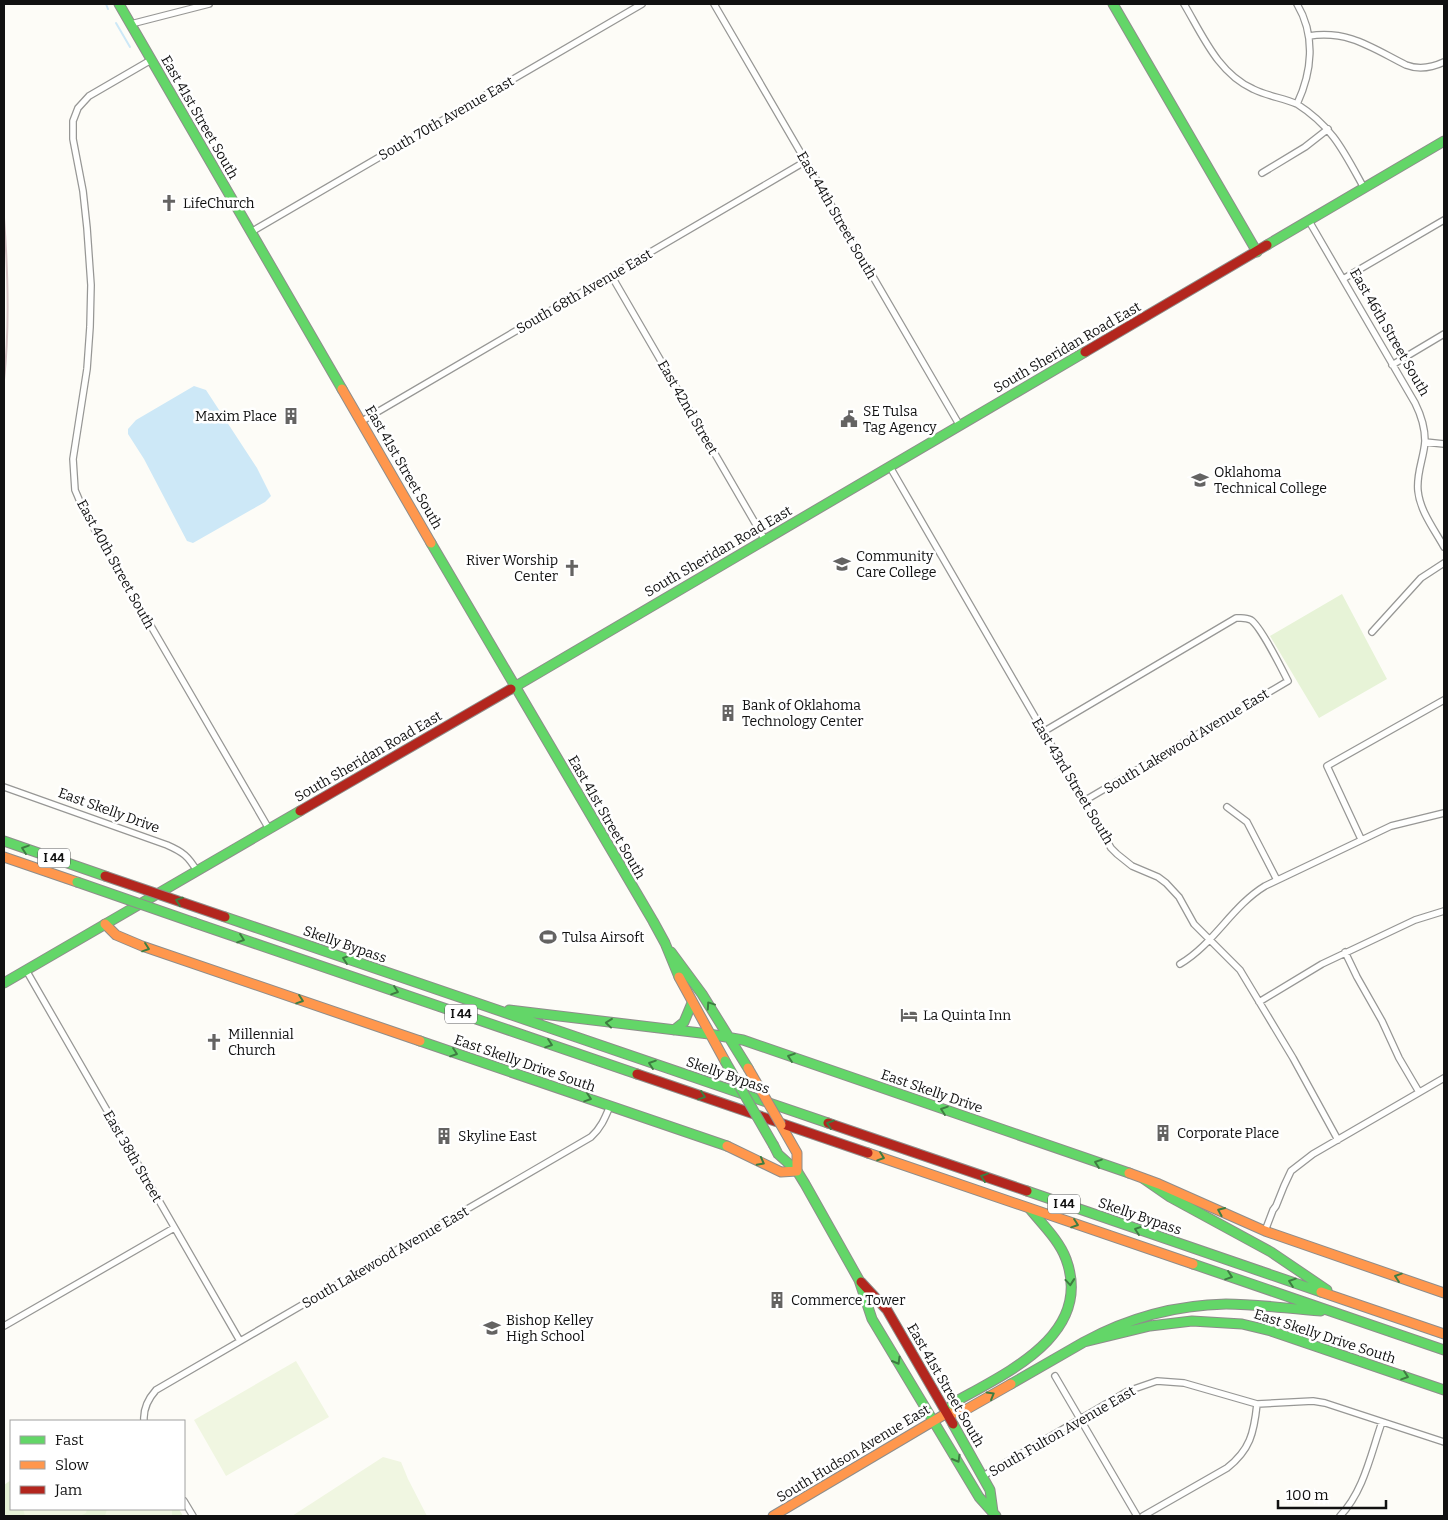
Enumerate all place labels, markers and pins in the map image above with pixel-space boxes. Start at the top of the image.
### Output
church icon: LifeChurch [159,193,179,213]
place label: LifeChurch [183,195,255,212]
place label: SE Tulsa Tag Agency [863,403,937,436]
building icon: Maxim Place [281,406,301,426]
place label: Maxim Place [195,408,277,425]
public building icon: SE Tulsa Tag Agency [839,409,859,429]
place label: Oklahoma Technical College [1214,464,1327,497]
school or university icon: Oklahoma Technical College [1190,470,1210,490]
place label: Community Care College [856,548,936,581]
place label: River Worship Center [466,552,558,585]
school or university icon: Community Care College [832,554,852,574]
church icon: River Worship Center [562,558,582,578]
place label: Bank of Oklahoma Technology Center [742,697,864,730]
building icon: Bank of Oklahoma Technology Center [718,703,738,723]
sports icon: Tulsa Airsoft [538,927,558,947]
place label: Tulsa Airsoft [562,929,644,946]
hotel icon: La Quinta Inn [899,1005,919,1025]
place label: La Quinta Inn [923,1007,1011,1024]
place label: Millennial Church [228,1026,294,1059]
church icon: Millennial Church [204,1032,224,1052]
building icon: Corporate Place [1153,1123,1173,1143]
place label: Corporate Place [1177,1125,1279,1142]
building icon: Skyline East [434,1126,454,1146]
place label: Skyline East [458,1128,537,1145]
building icon: Commerce Tower [767,1290,787,1310]
place label: Commerce Tower [791,1292,905,1309]
place label: Bishop Kelley High School [506,1312,594,1345]
school or university icon: Bishop Kelley High School [482,1318,502,1338]

